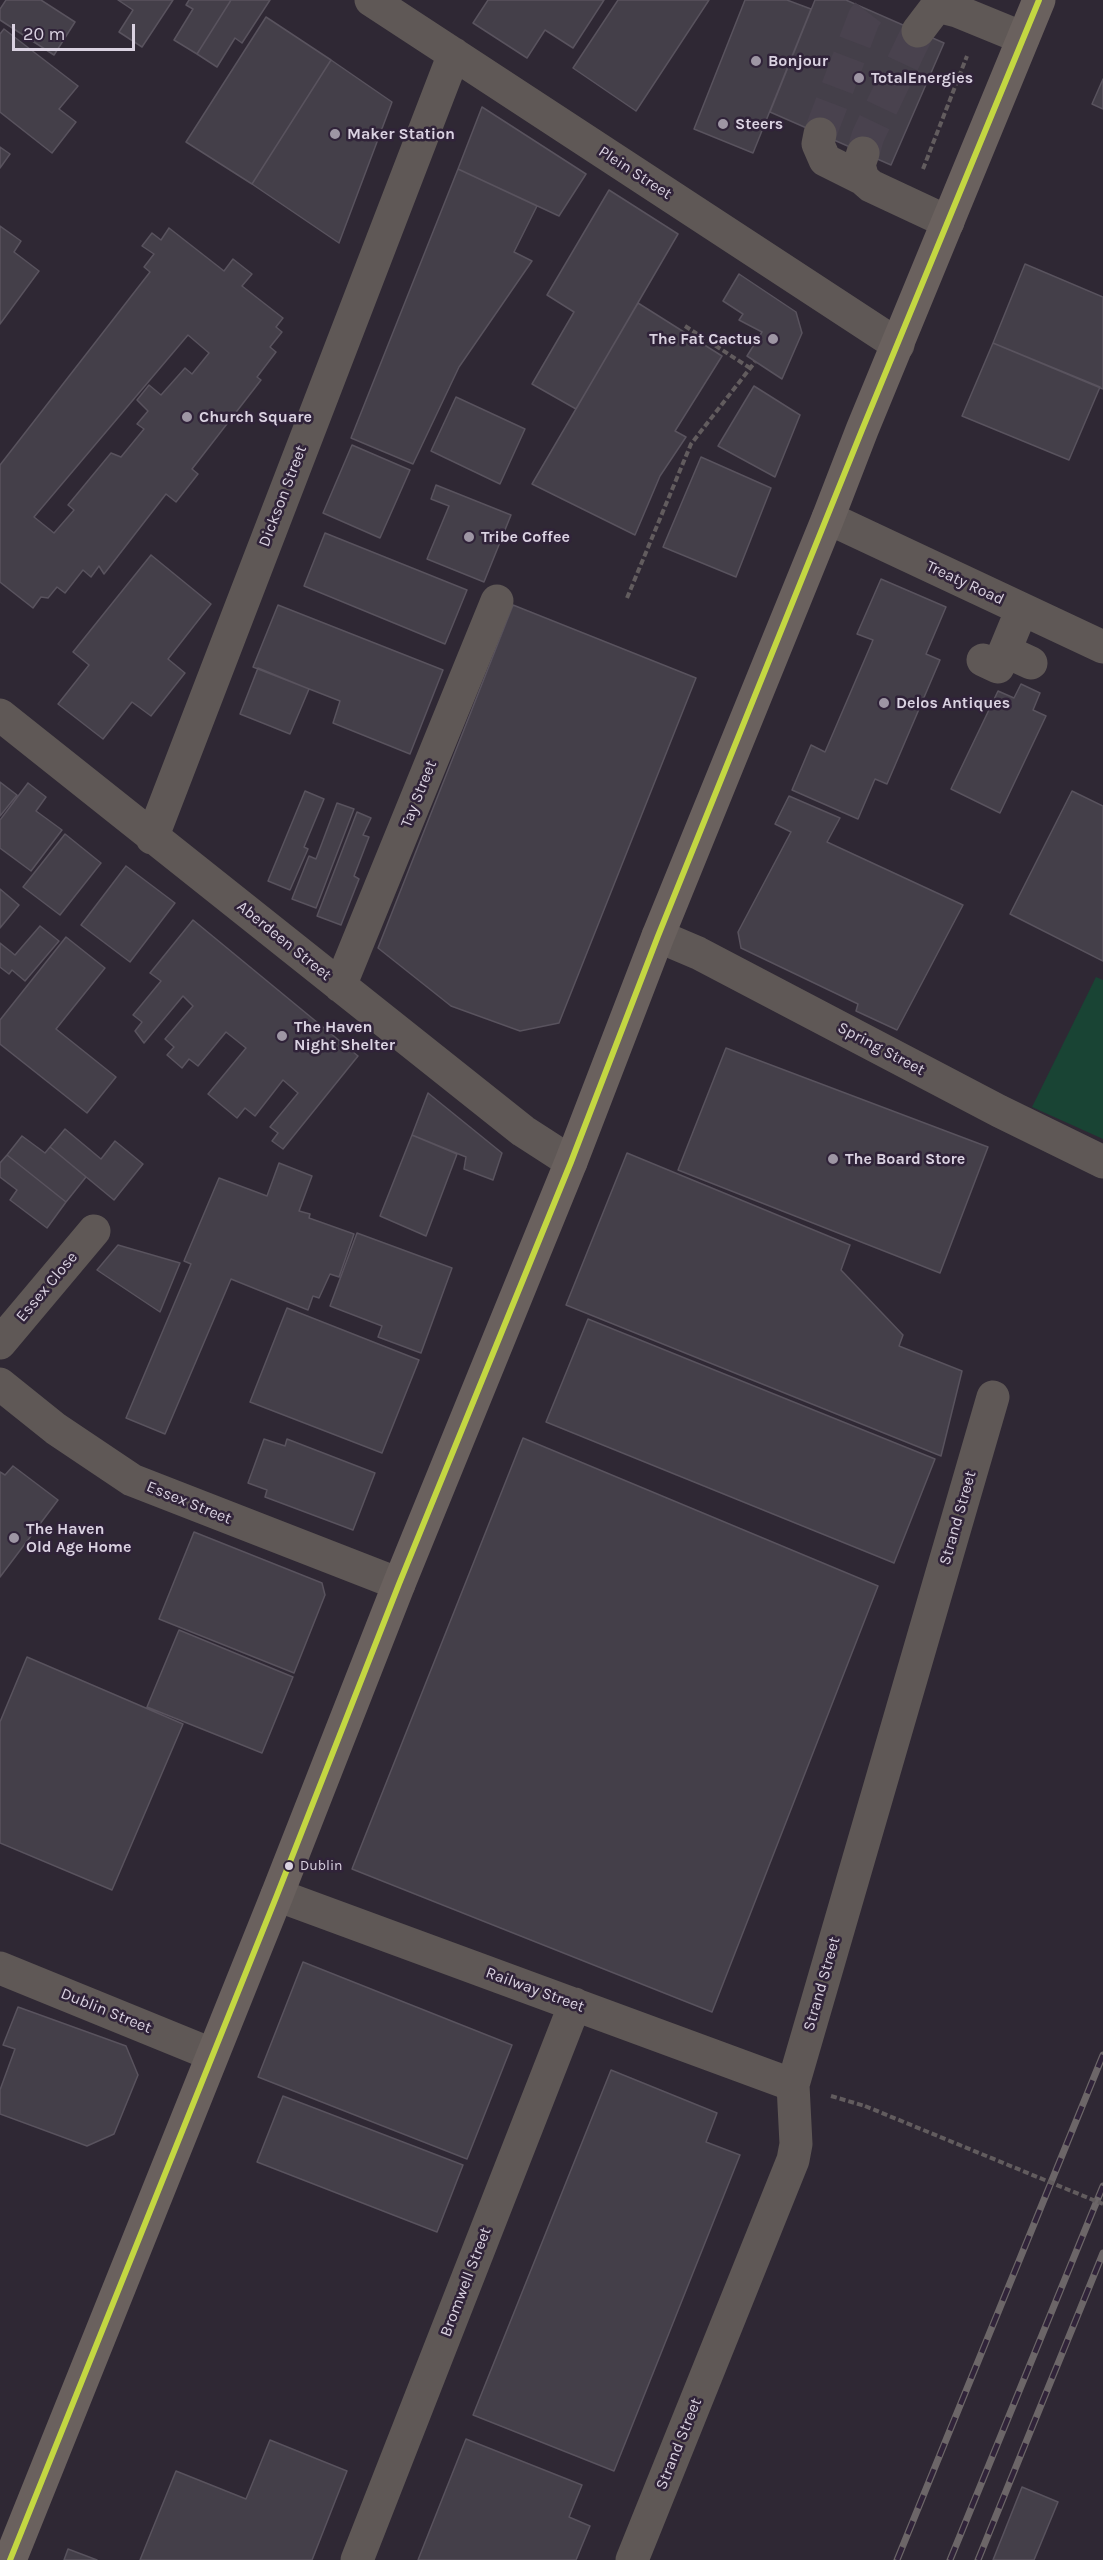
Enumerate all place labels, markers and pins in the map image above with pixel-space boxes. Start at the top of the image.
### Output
place label: Bonjour [768,51,828,71]
marker: Bonjour [749,54,763,68]
place label: TotalEnergies [871,68,973,88]
marker: TotalEnergies [852,71,866,85]
place label: Steers [735,114,783,134]
marker: Steers [716,117,730,131]
place label: Maker Station [347,124,455,144]
marker: Maker Station [328,127,342,141]
place label: The Fat Cactus [649,329,761,349]
marker: The Fat Cactus [766,332,780,346]
place label: Church Square [199,407,312,427]
marker: Church Square [180,410,194,424]
place label: Tribe Coffee [481,527,570,547]
marker: Tribe Coffee [462,530,476,544]
place label: Delos Antiques [896,693,1010,713]
marker: Delos Antiques [877,696,891,710]
place label: The Haven Night Shelter [294,1017,395,1055]
marker: The Haven Night Shelter [275,1029,289,1043]
place label: The Board Store [845,1149,965,1169]
marker: The Board Store [826,1152,840,1166]
place label: The Haven Old Age Home [26,1519,132,1557]
marker: The Haven Old Age Home [7,1531,21,1545]
place label: Dublin [300,1858,343,1874]
marker: Dublin [283,1860,295,1872]

